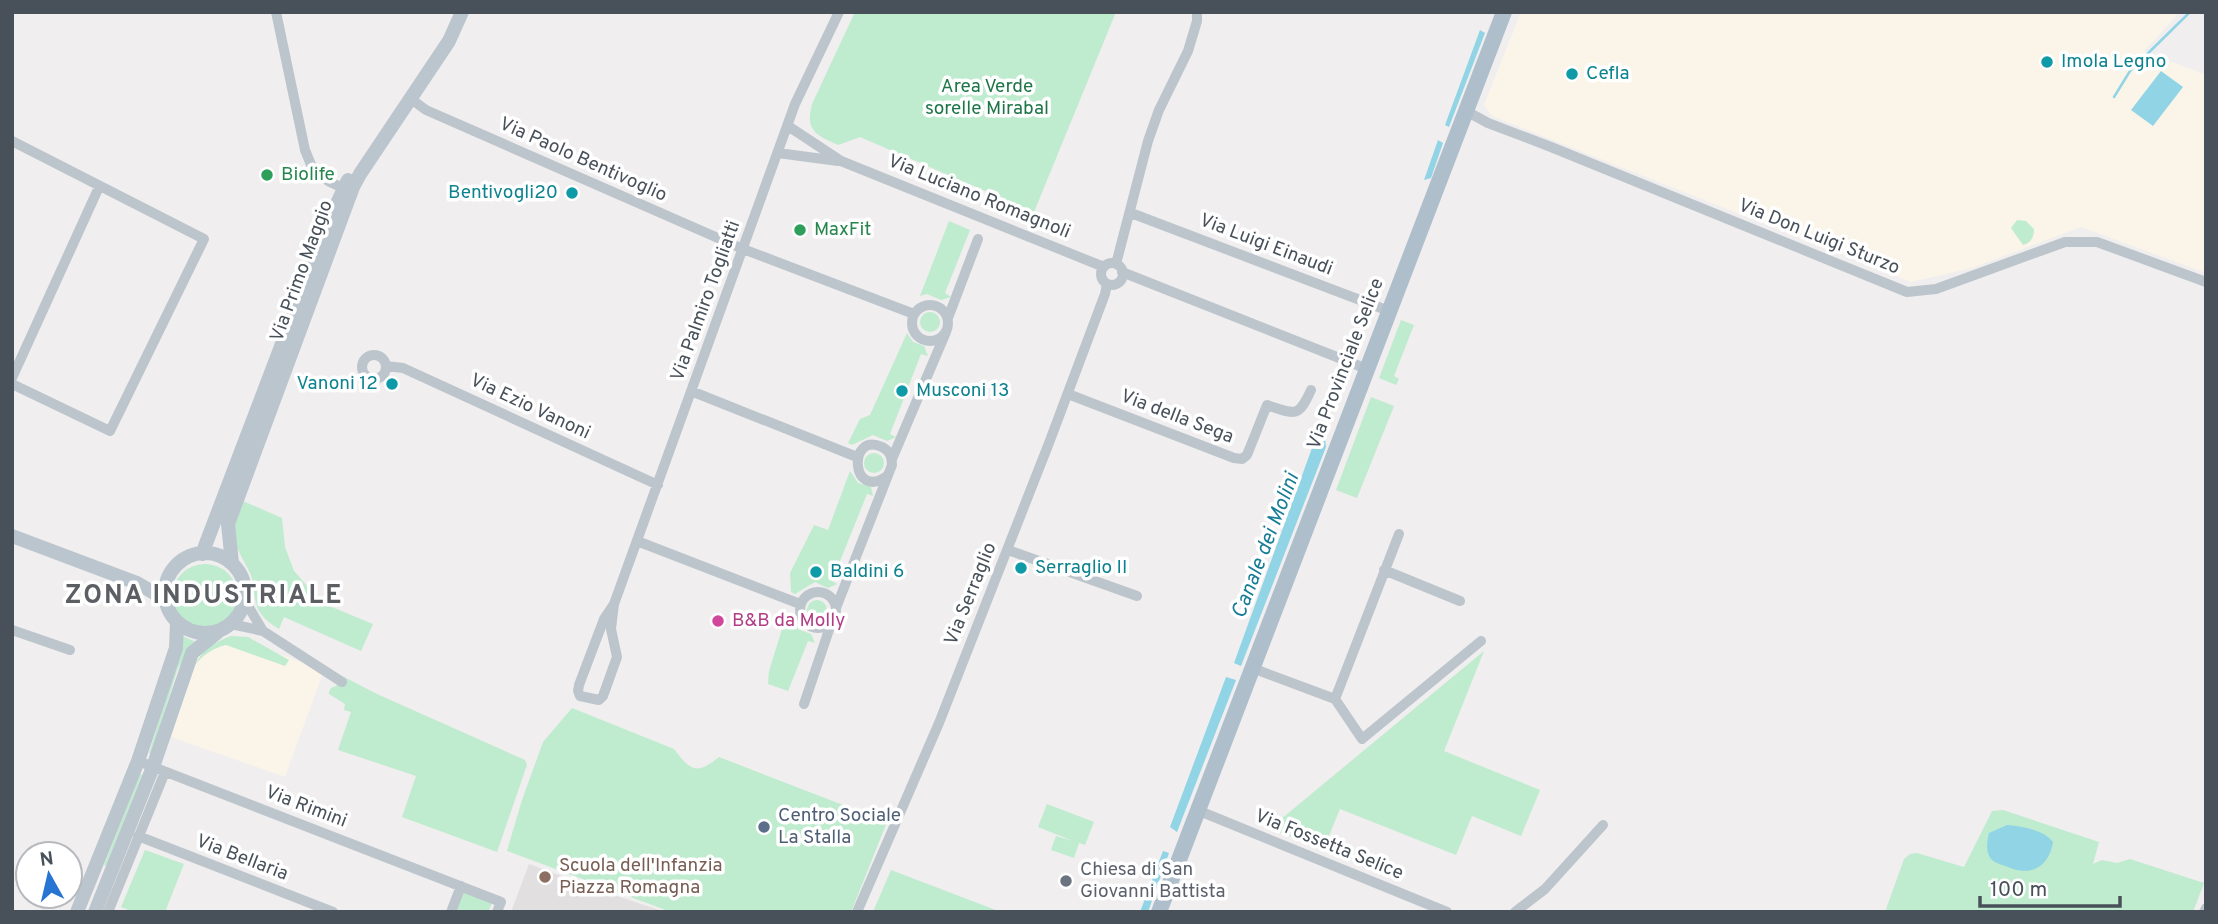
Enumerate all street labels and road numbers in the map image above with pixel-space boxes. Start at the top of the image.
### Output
street label: Via Paolo Bentivoglio [495,112,671,208]
street label: Via Luciano Romagnoli [884,149,1074,245]
street label: Via Don Luigi Sturzo [1735,194,1903,280]
street label: Via Primo Maggio [265,197,339,345]
street label: Via Luigi Einaudi [1196,209,1336,281]
street label: Via Palmiro Togliatti [666,217,746,385]
street label: Via Provinciale Selice [1302,275,1390,453]
street label: Via Ezio Vanoni [466,369,594,445]
street label: Via della Sega [1117,384,1237,450]
street label: Via Serraglio [939,539,1003,649]
street label: Via Rimini [262,780,350,834]
street label: Via Fossetta Selice [1251,804,1407,886]
street label: Via Bellaria [192,829,292,887]

